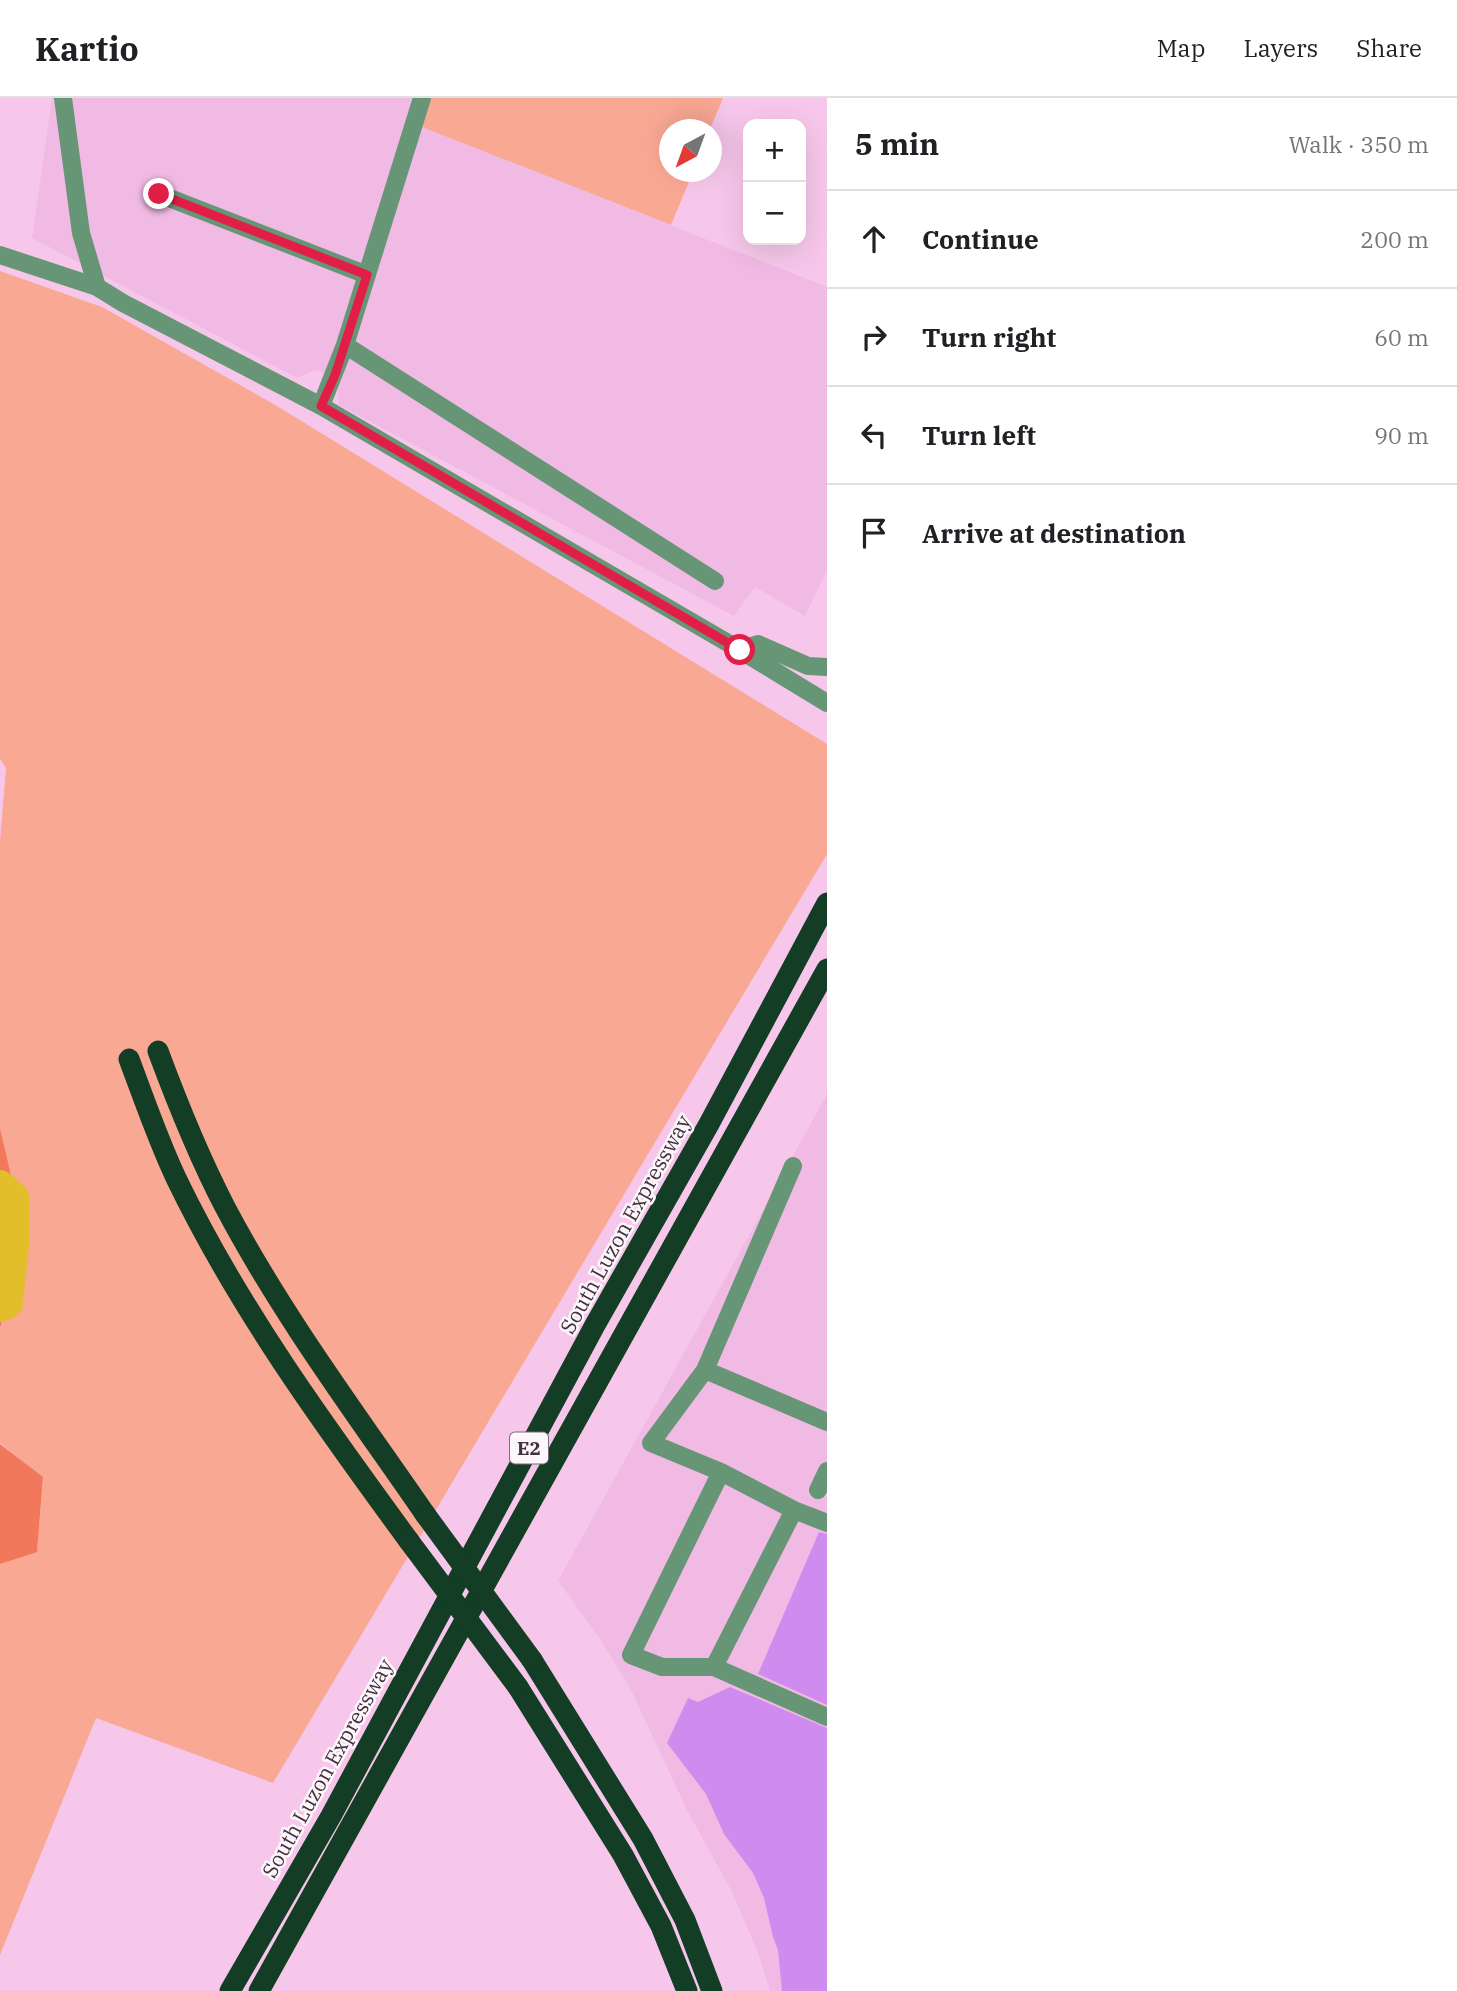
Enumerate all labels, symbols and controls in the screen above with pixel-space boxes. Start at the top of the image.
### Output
text: Kartio [35,27,139,70]
text: Map [1157,32,1205,64]
text: Layers [1243,32,1318,64]
text: Share [1356,32,1422,64]
north arrow [659,119,722,182]
map controls [743,119,806,245]
button: + [743,119,806,182]
text: 5 min [855,124,939,163]
text: Walk · 350 m [1288,129,1429,159]
route end [143,178,174,209]
button: − [743,182,806,245]
icon: ahead [855,220,893,258]
text: Continue [922,222,1039,256]
text: 200 m [1360,224,1429,254]
icon: right [855,318,893,356]
text: Turn right [922,320,1056,354]
text: 60 m [1374,322,1429,352]
icon: left [855,416,893,454]
text: Turn left [922,418,1036,452]
text: 90 m [1374,420,1429,450]
icon: arrive [855,514,893,552]
text: Arrive at destination [922,516,1186,550]
route start [724,634,755,665]
street label: South Luzon Expressway [553,1109,697,1338]
road number: E2 [510,1432,548,1464]
street label: South Luzon Expressway [255,1653,399,1882]

